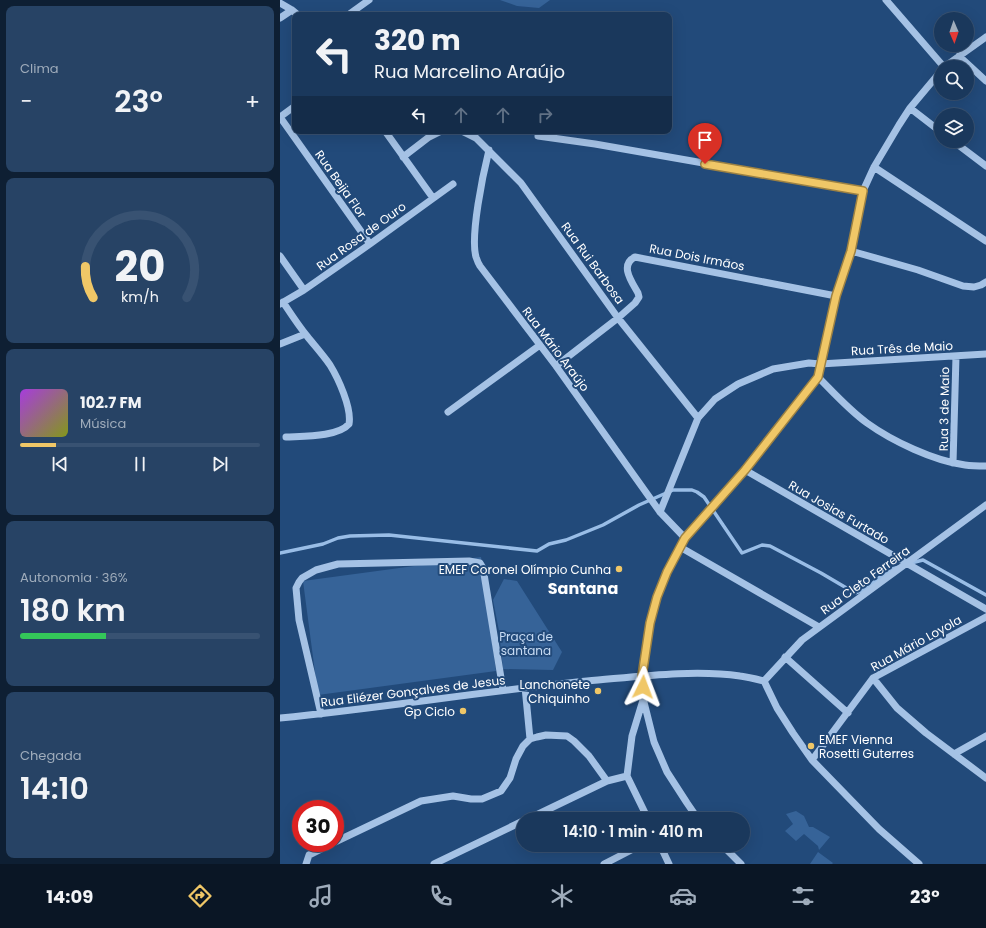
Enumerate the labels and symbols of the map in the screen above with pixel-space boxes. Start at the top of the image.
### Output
north arrow [934,12,974,52]
pin [688,123,722,164]
street label: Rua Beija Flor [311,147,371,222]
street label: Rua Rosa de Ouro [313,198,409,274]
street label: Rua Rui Barbosa [557,219,629,307]
street label: Rua Dois Irmãos [648,239,746,275]
street label: Rua Mário Araújo [519,303,594,395]
street label: Rua Três de Maio [851,337,954,359]
street label: Rua 3 de Maio [935,366,953,451]
street label: Rua Josias Furtado [786,476,893,548]
street label: Rua Cleto Ferreira [817,542,913,618]
place label: EMEF Coronel Olímpio Cunha [439,561,611,578]
marker: EMEF Coronel Olímpio Cunha [614,564,624,574]
district label: Santana [548,577,618,600]
street label: Rua Mário Loyola [868,611,964,675]
park label: Praça de santana [499,628,553,659]
position arrow [622,666,664,708]
street label: Rua Eliézer Gonçalves de Jesus [320,671,506,711]
place label: Lanchonete Chiquinho [519,676,590,707]
marker: Lanchonete Chiquinho [593,686,603,696]
place label: Gp Ciclo [404,703,455,720]
marker: Gp Ciclo [458,706,468,716]
place label: EMEF Vienna Rosetti Guterres [819,731,914,762]
marker: EMEF Vienna Rosetti Guterres [806,741,816,751]
speed limit sign: 30 [292,800,344,852]

